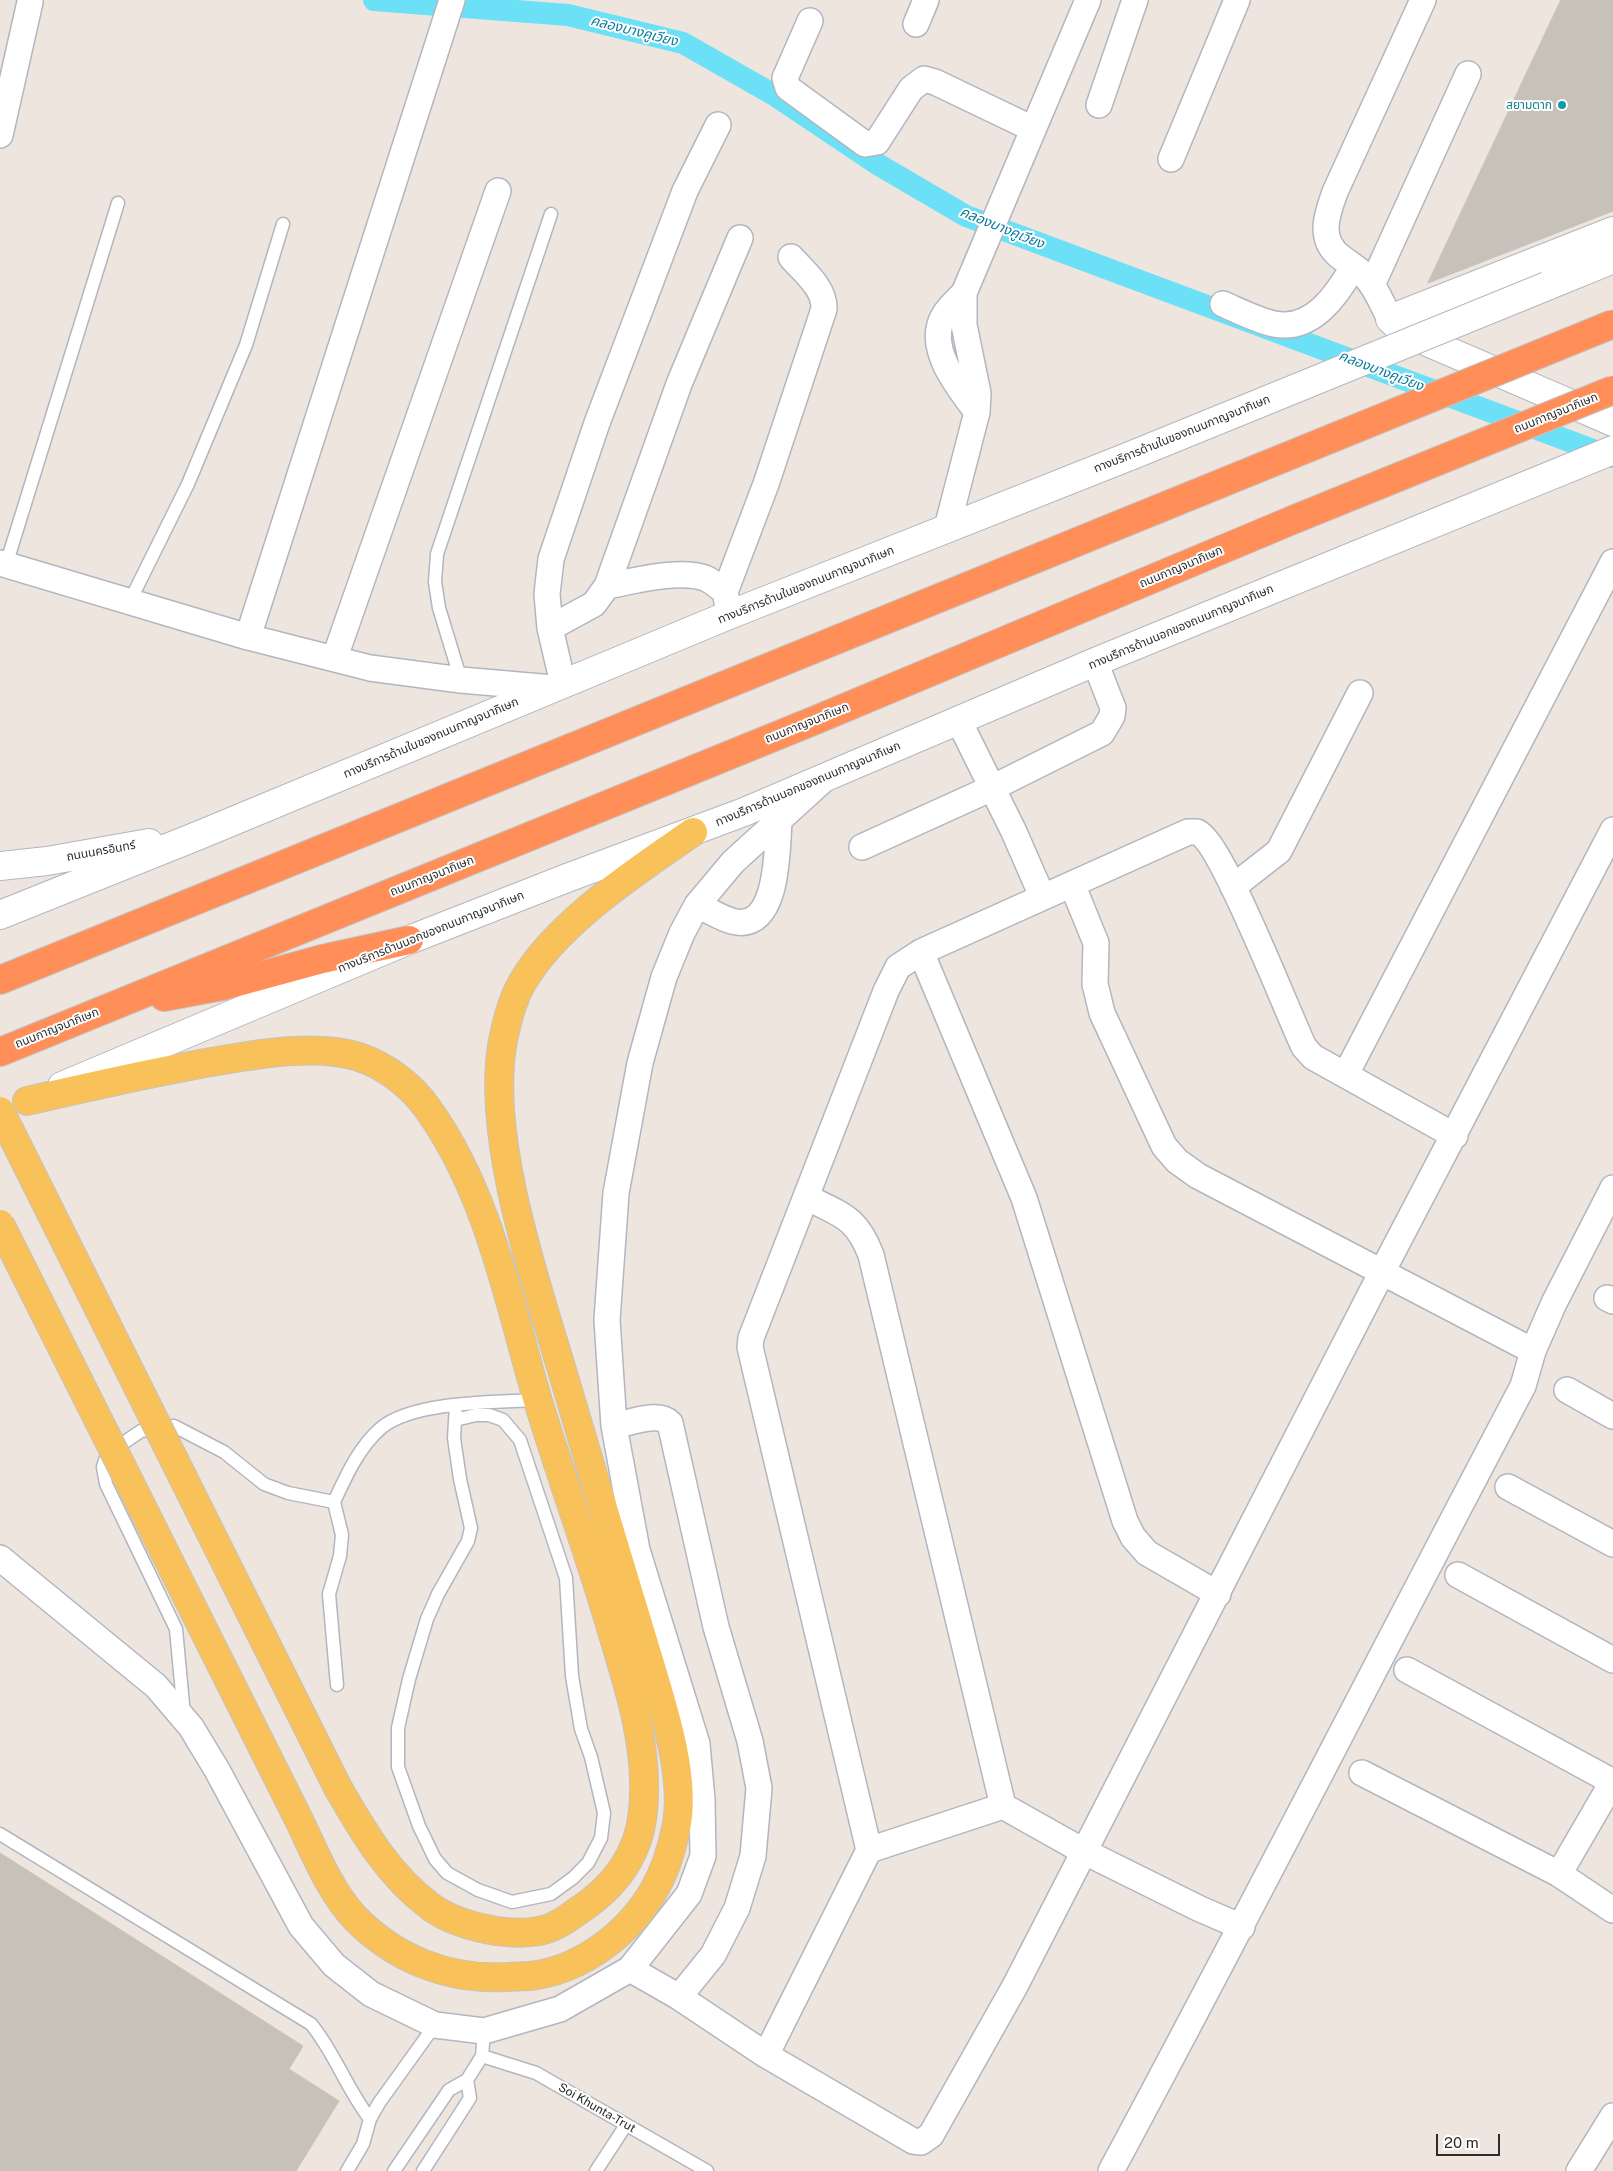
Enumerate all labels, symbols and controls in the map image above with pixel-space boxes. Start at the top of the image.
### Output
water label: คลองบางคูเวียง [589,12,679,50]
place label: สยามตาก [1506,98,1552,112]
marker: สยามตาก [1556,99,1568,111]
water label: คลองบางคูเวียง [958,204,1046,252]
water label: คลองบางคูเวียง [1336,347,1426,395]
street label: ถนนกาญจนาภิเษก [1512,390,1600,436]
street label: ทางบริการด้านในของถนนกาญจนาภิเษก [1092,392,1272,476]
street label: ทางบริการด้านในของถนนกาญจนาภิเษก [716,543,896,627]
street label: ถนนกาญจนาภิเษก [1137,543,1225,591]
street label: ทางบริการด้านนอกของถนนกาญจนาภิเษก [1086,581,1276,673]
street label: ทางบริการด้านในของถนนกาญจนาภิเษก [341,694,521,782]
street label: ถนนกาญจนาภิเษก [763,700,851,746]
street label: ทางบริการด้านนอกของถนนกาญจนาภิเษก [713,738,903,830]
street label: ถนนนครอินทร์ [65,838,137,864]
street label: ถนนกาญจนาภิเษก [388,853,476,899]
street label: ทางบริการด้านนอกของถนนกาญจนาภิเษก [336,888,526,976]
street label: ถนนกาญจนาภิเษก [13,1005,101,1051]
street label: Soi Khunta-Trut [556,2080,638,2136]
scale bar [1438,2124,1502,2156]
text: 20 m [1444,2134,1479,2151]

